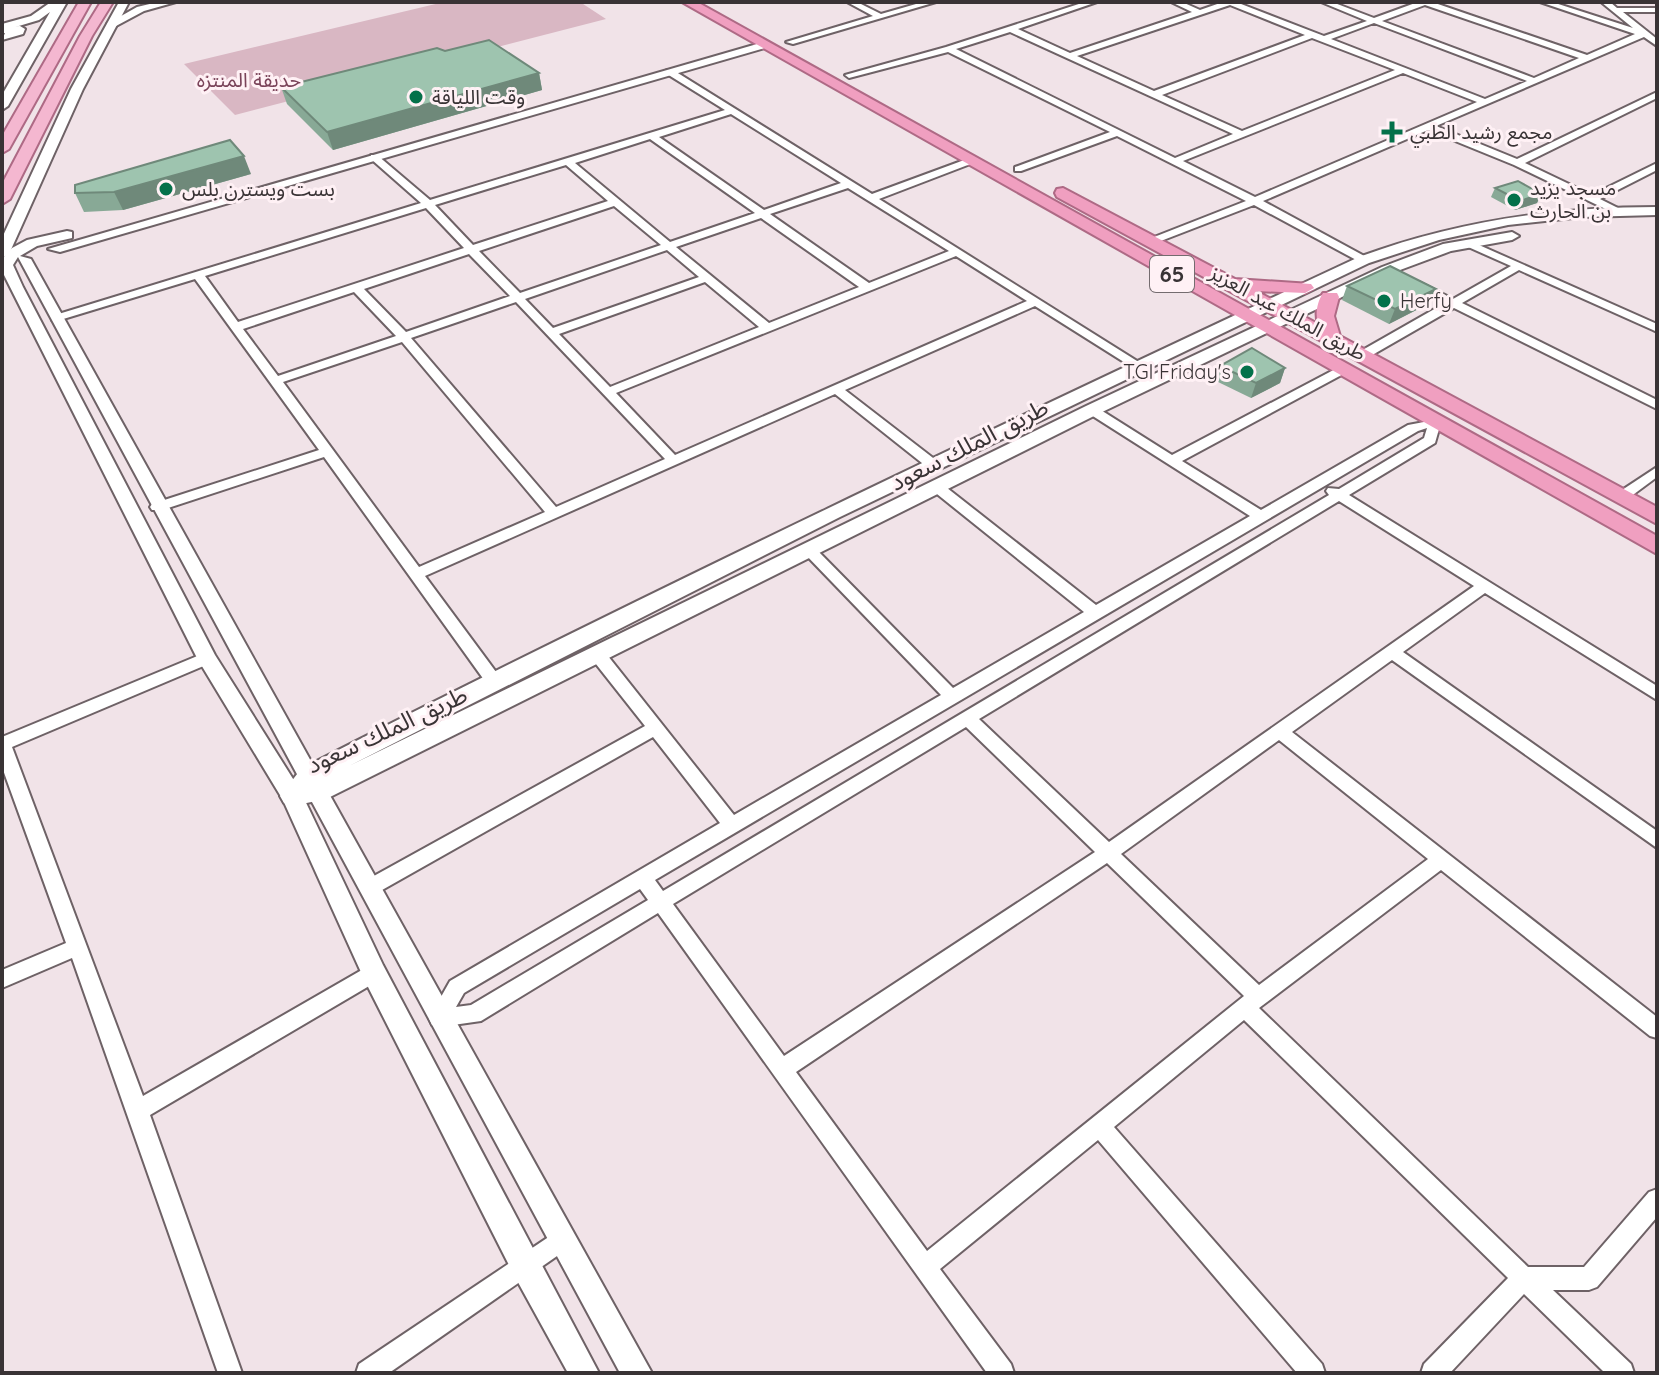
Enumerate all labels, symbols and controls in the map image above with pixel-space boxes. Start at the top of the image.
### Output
park label: حديقة المنتزه [197,67,301,92]
place label: وقت اللياقة [432,84,525,109]
marker: وقت اللياقة [407,88,425,106]
place label: مجمع رشيد الطبي [1410,119,1553,148]
marker: مجمع رشيد الطبي [1381,121,1403,143]
place label: مسجد يزيد بن الحارث [1530,175,1616,223]
place label: بست ويسترن بلس [182,176,335,201]
marker: بست ويسترن بلس [157,180,175,198]
marker: مسجد يزيد بن الحارث [1505,191,1523,209]
road number: 65 [1150,256,1194,292]
street label: طريق الملك عبد العزيز [1205,259,1371,367]
place label: Herfy [1400,288,1452,313]
marker: Herfy [1375,292,1393,310]
place label: TGI Friday's [1123,359,1231,384]
marker: TGI Friday's [1238,363,1256,381]
street label: طريق الملك سعود [884,391,1053,498]
street label: طريق الملك سعود [301,679,472,780]

